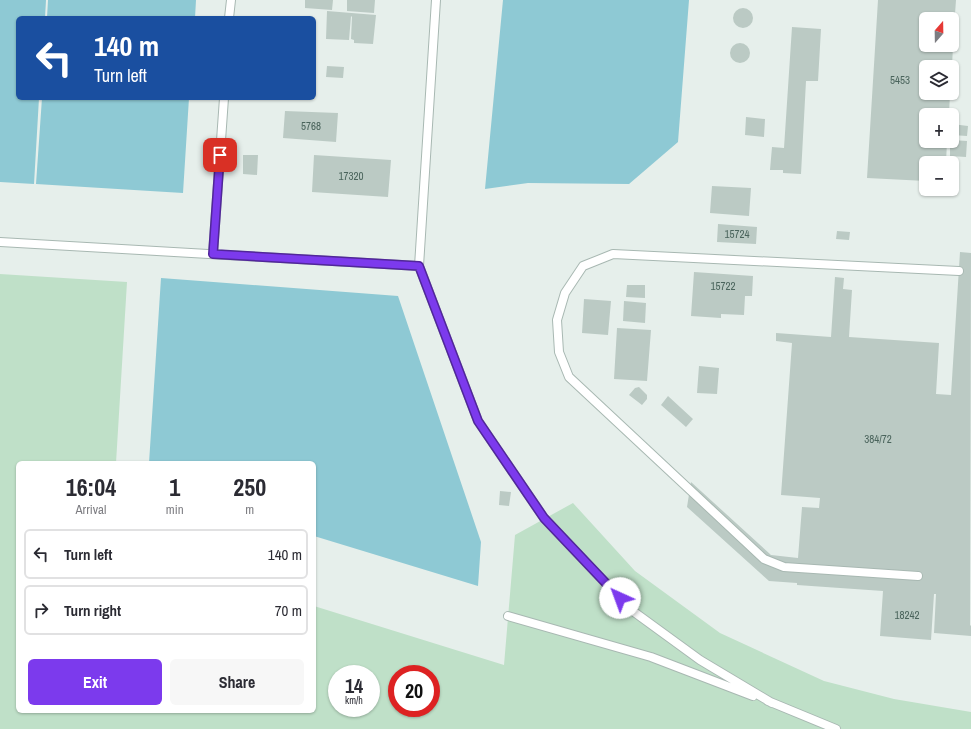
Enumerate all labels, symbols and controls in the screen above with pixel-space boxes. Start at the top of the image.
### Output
north arrow [919,12,959,52]
map controls [919,12,959,196]
text: 140 m [94,27,159,65]
icon: left [28,32,80,84]
button: layers [919,60,959,100]
text: Turn left [94,63,147,88]
house number: 5453 [890,73,910,87]
button: + [919,108,959,148]
house number: 5768 [301,119,321,133]
pin [203,138,237,172]
icon: arrive [209,144,231,166]
button: − [919,156,959,196]
house number: 17320 [338,169,364,183]
house number: 15724 [724,227,750,241]
house number: 15722 [710,279,736,293]
house number: 384/72 [864,432,892,446]
text: 16:04 [66,471,116,503]
text: 1 [169,471,180,503]
text: 250 [233,471,266,503]
text: Arrival [76,501,106,518]
text: min [166,501,184,518]
text: m [245,501,254,518]
icon: left [30,543,52,565]
text: Turn left [64,544,112,565]
text: 140 m [268,544,302,565]
position arrow [599,577,641,619]
icon: right [30,599,52,621]
text: Turn right [64,600,121,621]
text: 70 m [275,600,302,621]
house number: 18242 [894,608,920,622]
button: Exit [28,659,162,705]
button: Share [170,659,304,705]
speed limit sign: 20 [388,665,440,717]
text: 14 [345,672,363,699]
text: km/h [345,694,363,707]

